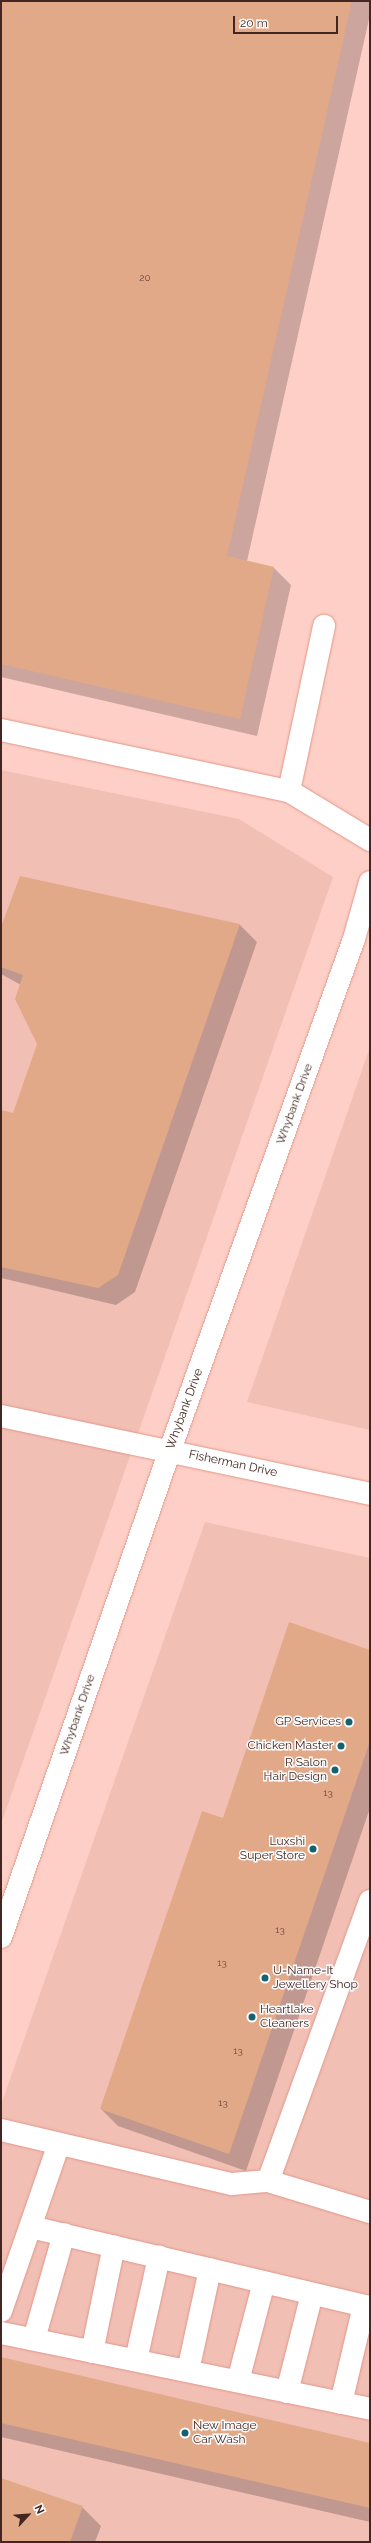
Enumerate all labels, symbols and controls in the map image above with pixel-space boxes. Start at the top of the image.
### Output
scale bar [235,8,340,34]
text: 20 m [240,16,268,30]
house number: 20 [139,272,151,284]
street label: Whybank Drive [274,1062,316,1146]
street label: Whybank Drive [164,1367,206,1451]
street label: Fisherman Drive [187,1448,279,1480]
street label: Whybank Drive [57,1673,99,1757]
place label: GP Services [275,1715,341,1729]
marker: GP Services [344,1717,354,1727]
place label: Chicken Master [247,1739,333,1753]
marker: Chicken Master [336,1741,346,1751]
place label: R Salon Hair Design [263,1756,327,1784]
marker: R Salon Hair Design [330,1765,340,1775]
house number: 13 [323,1787,333,1799]
place label: Luxshi Super Store [240,1835,305,1863]
marker: Luxshi Super Store [308,1844,318,1854]
house number: 13 [275,1924,285,1936]
house number: 13 [217,1957,227,1969]
place label: U=Name=It Jewellery Shop [273,1964,358,1992]
marker: U=Name=It Jewellery Shop [260,1973,270,1983]
place label: Heartlake Cleaners [260,2003,313,2031]
marker: Heartlake Cleaners [247,2012,257,2022]
house number: 13 [233,2045,243,2057]
house number: 13 [218,2097,228,2109]
place label: New Image Car Wash [193,2419,257,2447]
marker: New Image Car Wash [180,2428,190,2438]
north arrow [8,2495,48,2535]
text: N [32,2503,47,2516]

